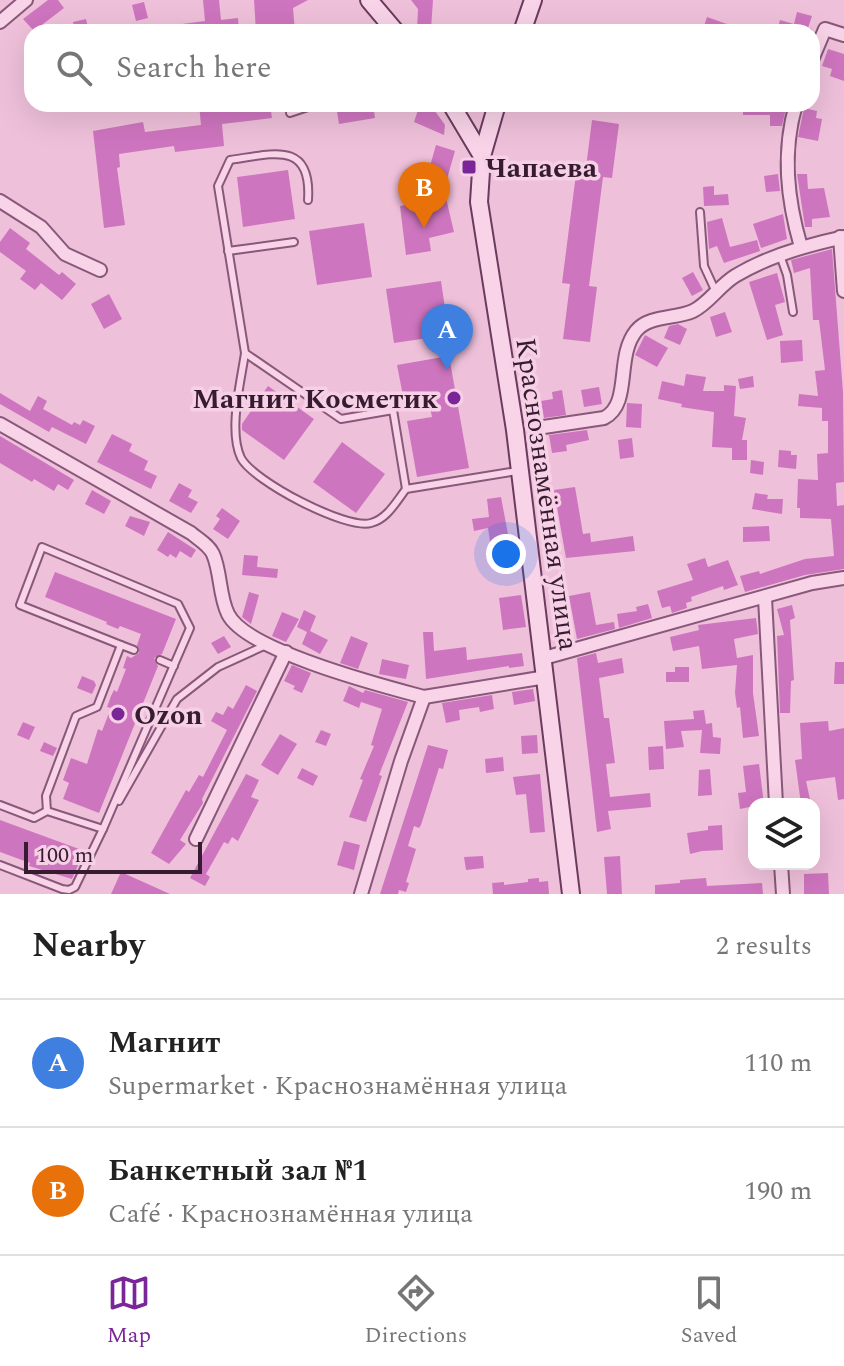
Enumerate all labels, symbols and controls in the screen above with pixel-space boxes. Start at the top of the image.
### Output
search box [24,24,820,112]
text: Search here [116,45,272,91]
icon: search [52,46,96,90]
place label: Чапаева [485,147,598,190]
marker: Чапаева [460,158,478,176]
pin: B [398,162,450,228]
pin: A [421,304,473,370]
street label: Краснознамённая улица [503,335,590,654]
place label: Магнит Косметик [192,378,438,421]
marker: Магнит Косметик [445,389,463,407]
your location [486,534,526,574]
place label: Ozon [134,694,203,737]
marker: Ozon [109,705,127,723]
map controls [748,798,820,870]
button: layers [748,798,820,870]
scale bar [24,838,202,874]
text: 100 m [36,839,93,872]
text: Nearby [32,920,145,972]
text: 2 results [716,926,812,966]
text: Магнит [108,1020,220,1066]
text: A [48,1043,68,1083]
text: 110 m [744,1043,812,1083]
text: Supermarket · Краснознамённая улица [108,1066,567,1106]
text: Банкетный зал №1 [108,1148,369,1194]
text: B [49,1171,67,1211]
text: 190 m [744,1171,812,1211]
text: Café · Краснознамённая улица [108,1194,473,1234]
tab: Map [107,1271,151,1352]
tab: Directions [365,1271,467,1352]
tab: Saved [681,1271,737,1352]

